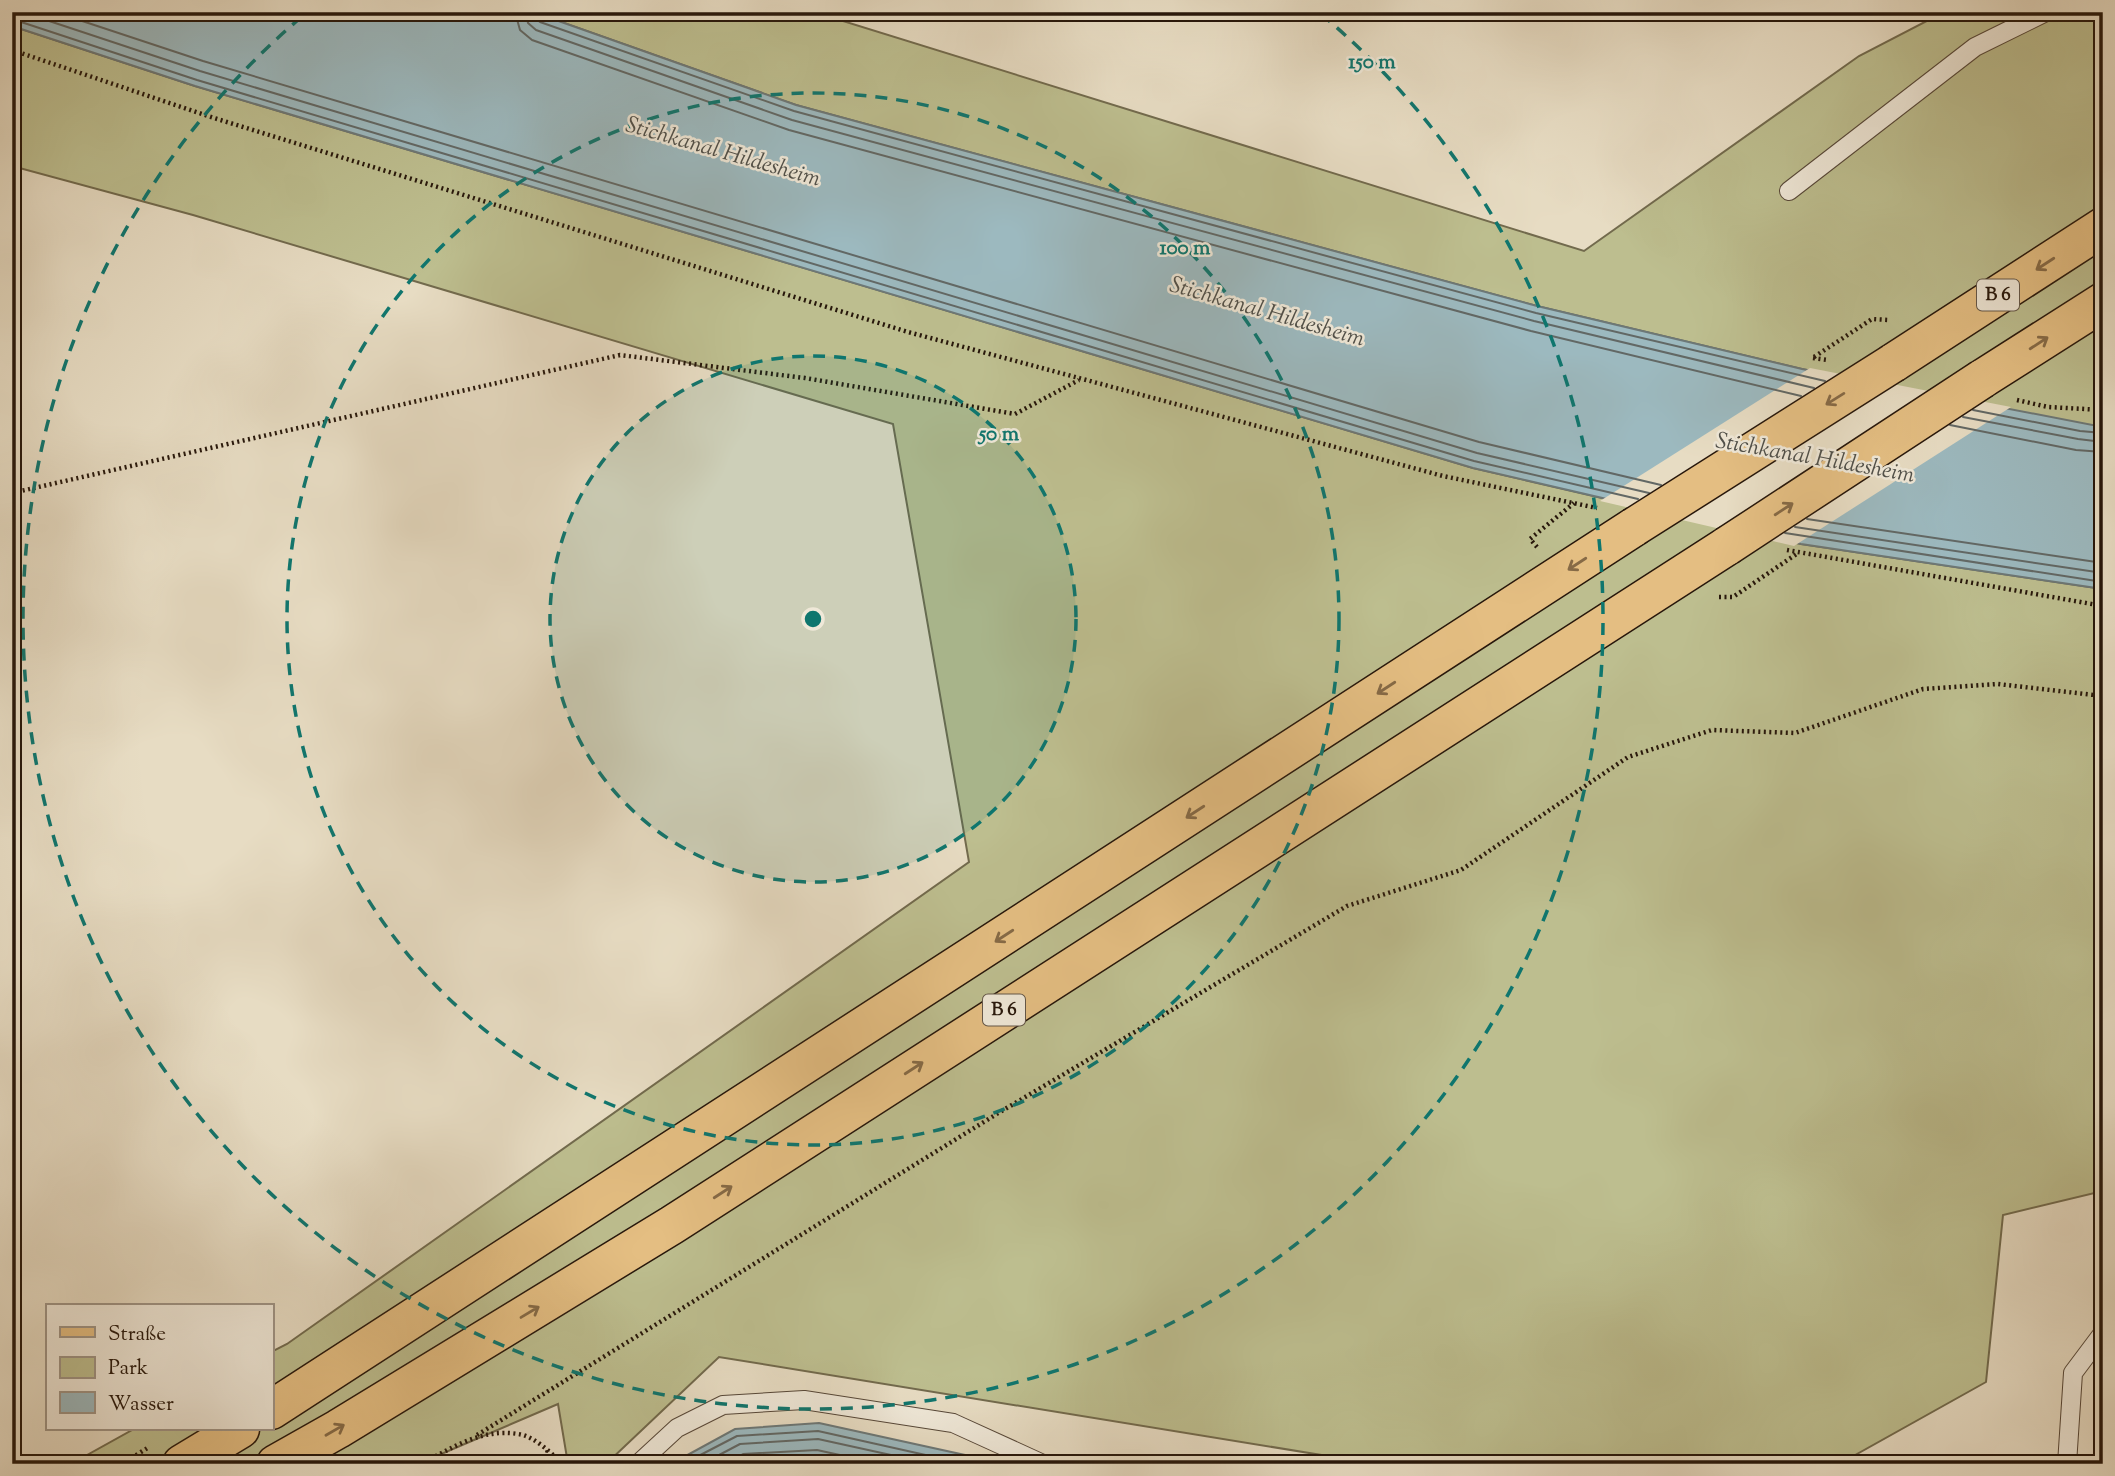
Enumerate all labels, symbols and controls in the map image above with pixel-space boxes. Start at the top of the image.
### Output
text: 150 m [1348,48,1396,78]
water label: Stichkanal Hildesheim [622,109,825,197]
text: 100 m [1160,234,1211,264]
one-way arrow [2036,257,2056,271]
water label: Stichkanal Hildesheim [1166,269,1369,357]
road number: B 6 [1977,280,2019,310]
one-way arrow [2029,335,2049,349]
one-way arrow [1826,393,1846,407]
text: 50 m [977,420,1020,450]
water label: Stichkanal Hildesheim [1713,425,1918,493]
one-way arrow [1773,501,1793,515]
one-way arrow [1568,557,1587,571]
centre of rings [801,607,825,631]
one-way arrow [1377,680,1396,695]
one-way arrow [1186,804,1205,819]
one-way arrow [995,929,1015,943]
road number: B 6 [983,994,1025,1026]
one-way arrow [904,1061,923,1076]
one-way arrow [713,1185,732,1199]
legend [46,1304,273,1430]
one-way arrow [519,1305,539,1319]
text: Straße [108,1320,166,1350]
text: Park [108,1354,149,1384]
text: Wasser [108,1390,174,1420]
one-way arrow [325,1423,345,1437]

